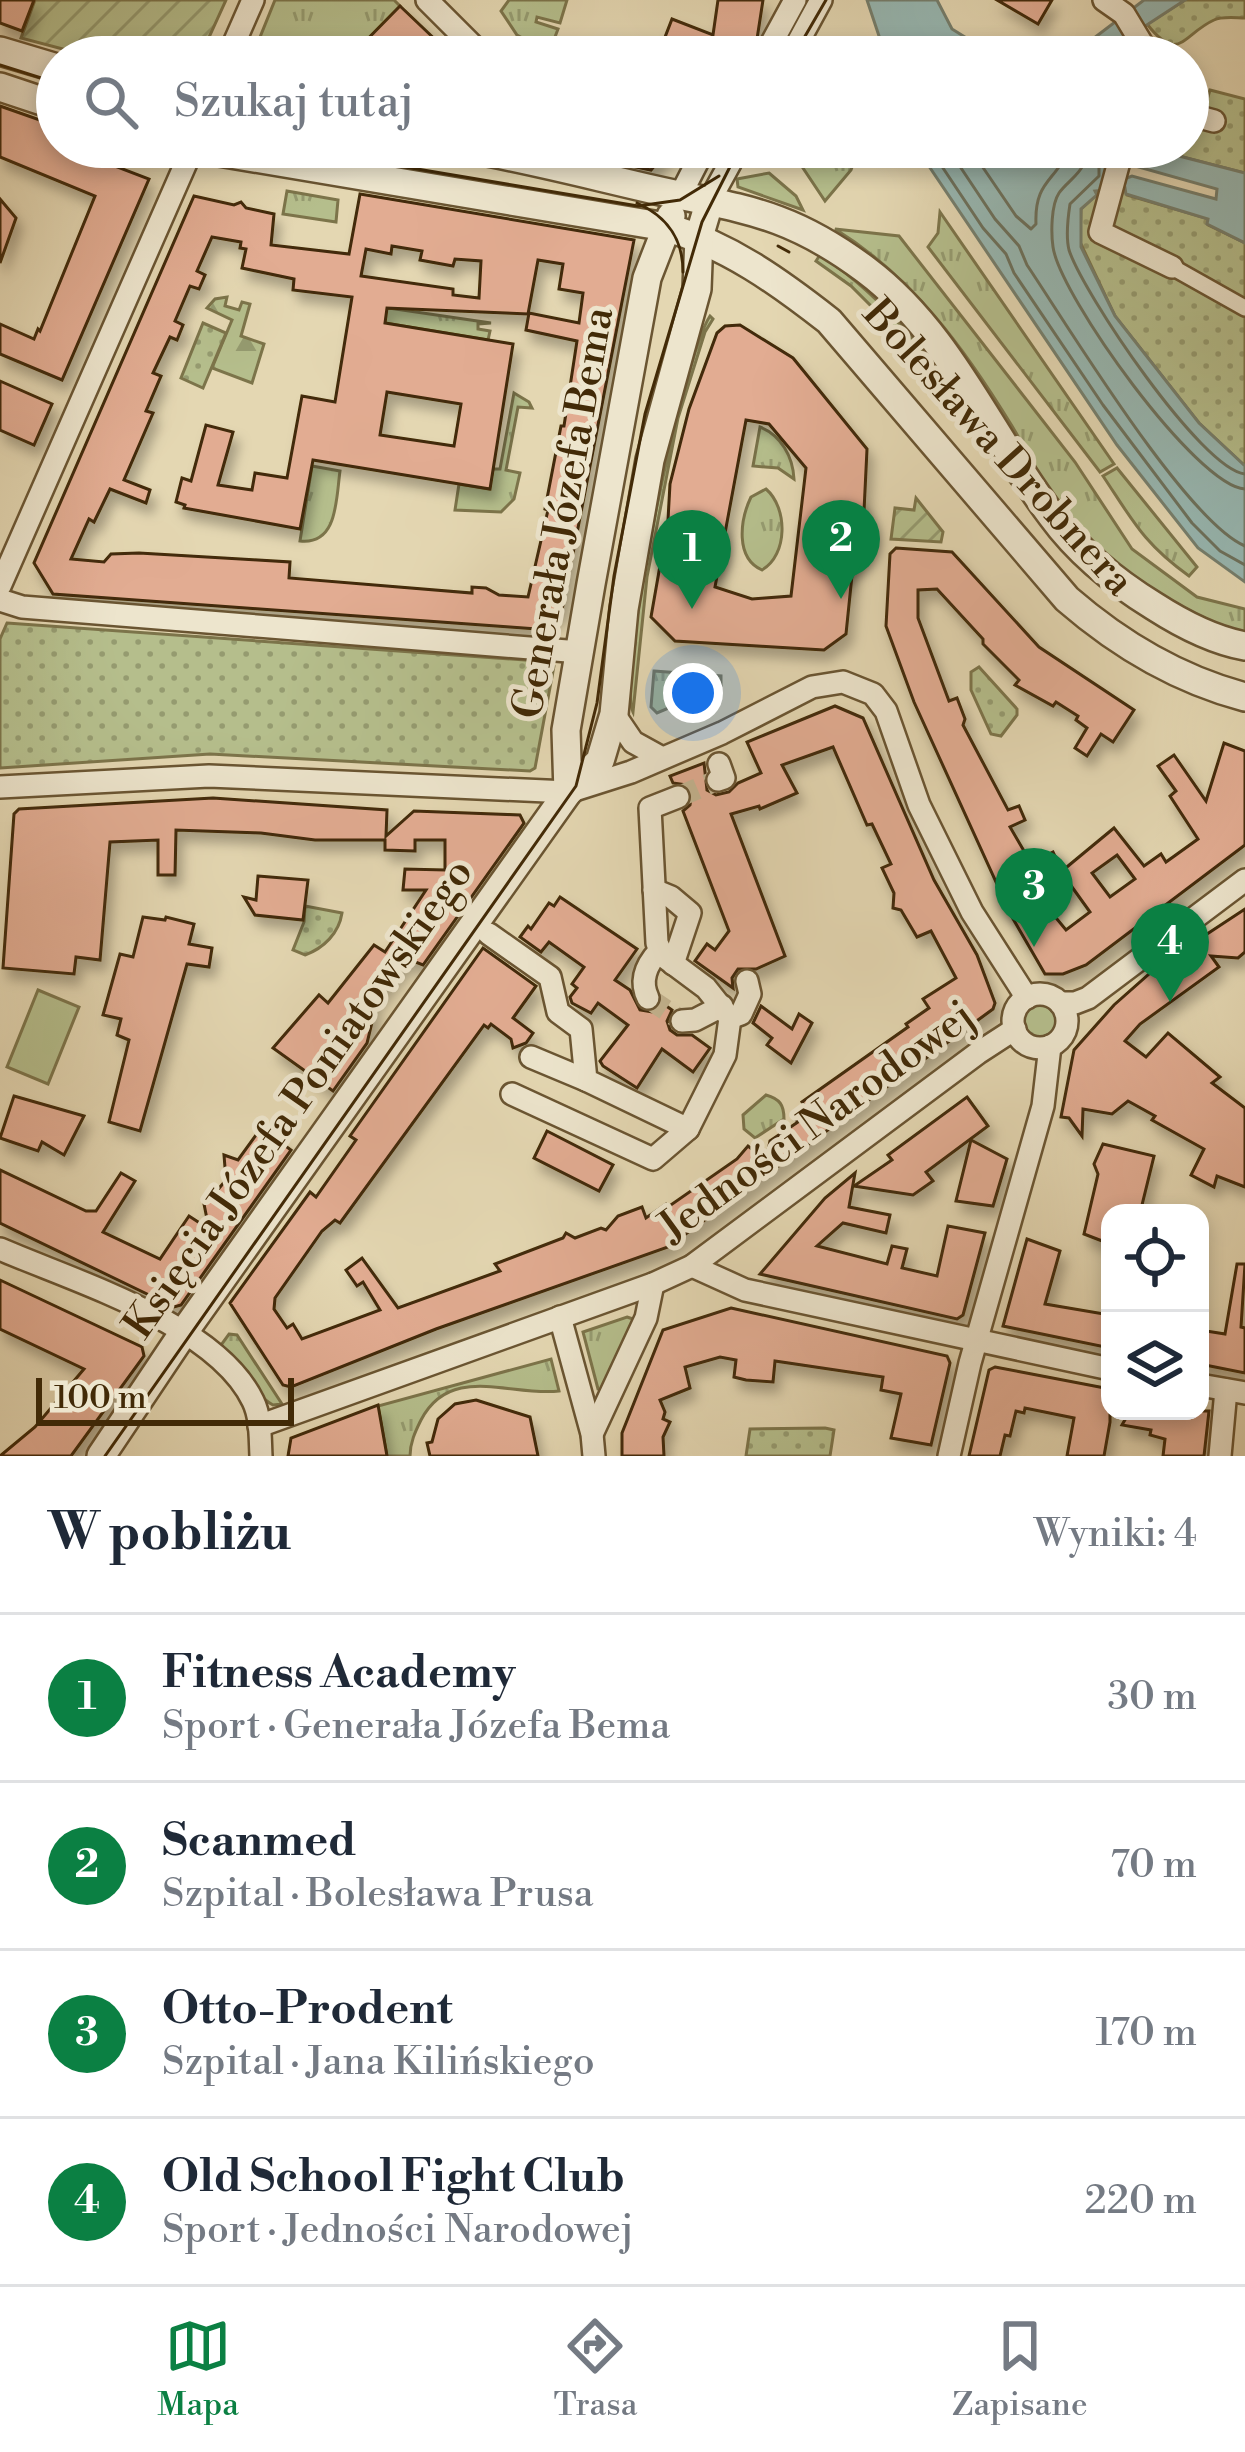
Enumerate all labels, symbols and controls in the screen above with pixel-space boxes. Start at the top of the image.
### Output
search box [36,36,1209,168]
icon: search [78,69,144,135]
text: Szukaj tutaj [174,74,414,131]
street label: Bolesława Drobnera [850,288,1146,608]
street label: Generała Józefa Bema [502,302,626,723]
pin: 2 [802,500,880,599]
pin: 1 [653,510,731,609]
your location [663,663,723,723]
pin: 3 [995,848,1073,947]
street label: Księcia Józefa Poniatowskiego [113,849,486,1350]
pin: 4 [1131,903,1209,1002]
street label: Jedności Narodowej [647,990,986,1256]
map controls [1101,1204,1209,1420]
button: locate [1101,1204,1209,1312]
button: layers [1101,1312,1209,1420]
scale bar [36,1372,294,1425]
text: 100 m [54,1378,147,1419]
text: W pobliżu [48,1502,291,1566]
text: Wyniki: 4 [1034,1510,1197,1559]
text: Fitness Academy [162,1645,515,1702]
text: 1 [78,1673,96,1722]
text: 30 m [1107,1673,1197,1722]
text: Sport · Generała Józefa Bema [162,1702,670,1751]
text: Scanmed [162,1813,357,1870]
text: 2 [75,1841,99,1890]
text: 70 m [1110,1841,1197,1890]
text: Szpital · Bolesława Prusa [162,1870,594,1919]
text: Otto-Prodent [162,1981,453,2038]
text: 3 [75,2009,99,2058]
text: 170 m [1095,2009,1197,2058]
text: Szpital · Jana Kilińskiego [162,2038,595,2087]
text: Old School Fight Club [162,2149,625,2206]
text: 4 [74,2177,100,2226]
text: 220 m [1084,2177,1197,2226]
text: Sport · Jedności Narodowej [162,2206,634,2255]
tab: Mapa [157,2313,239,2426]
tab: Trasa [554,2313,637,2426]
tab: Zapisane [952,2313,1088,2426]

